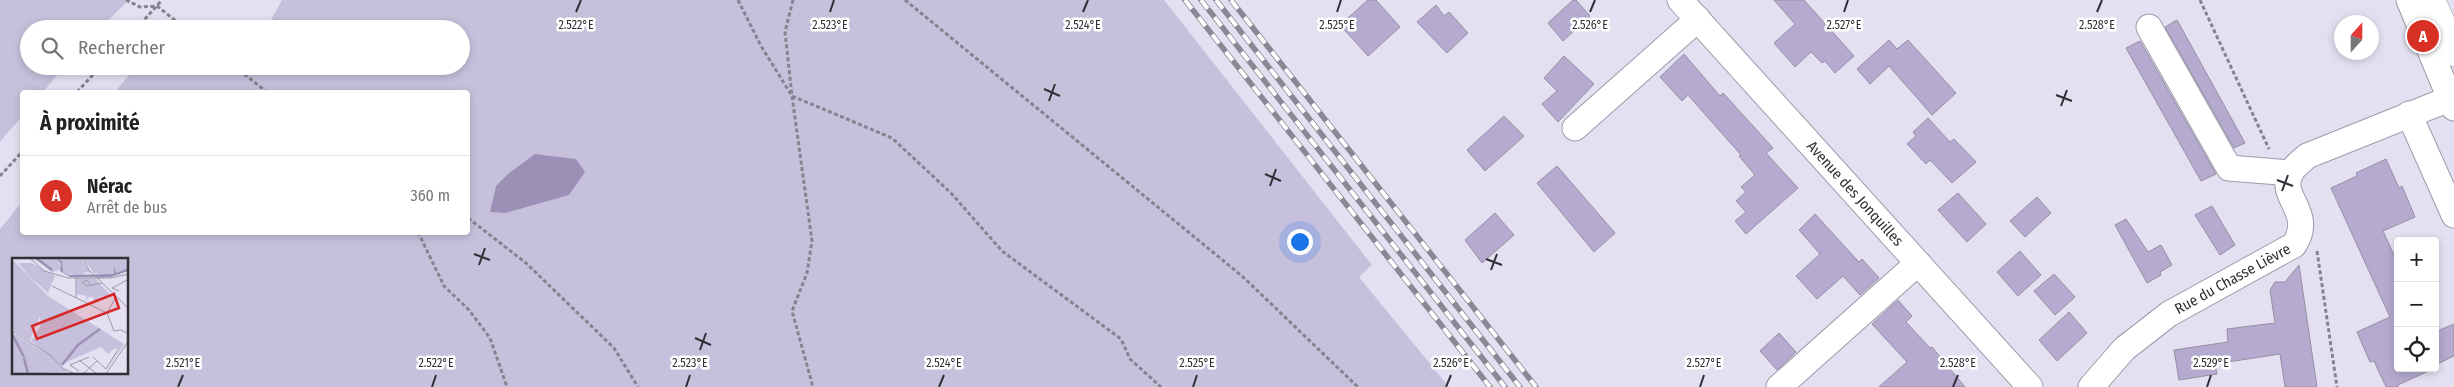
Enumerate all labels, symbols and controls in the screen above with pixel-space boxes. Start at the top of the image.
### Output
north arrow [2334,15,2379,60]
pin: A [2407,17,2439,55]
text: 2.522°E [558,18,594,32]
text: 2.523°E [812,18,848,32]
text: 2.524°E [1065,18,1101,32]
text: 2.525°E [1319,18,1355,32]
text: 2.526°E [1572,18,1608,32]
text: 2.527°E [1827,18,1862,32]
text: 2.528°E [2079,18,2115,32]
search box [20,20,470,75]
icon: search [38,34,66,62]
text: Rechercher [78,36,165,59]
text: À proximité [40,110,140,136]
street label: Avenue des Jonquilles [1803,137,1907,250]
text: Nérac [87,175,132,198]
text: A [52,186,60,205]
text: 360 m [410,186,450,205]
text: Arrêt de bus [87,198,167,217]
your location [1287,229,1313,255]
map controls [2394,237,2439,372]
button: + [2394,237,2439,282]
street label: Rue du Chasse Lièvre [2172,240,2294,318]
inset map [12,258,129,374]
button: − [2394,282,2439,327]
button: locate [2394,327,2439,372]
text: 2.521°E [166,356,201,370]
text: 2.522°E [418,356,454,370]
text: 2.523°E [672,356,708,370]
text: 2.524°E [926,356,962,370]
text: 2.525°E [1179,356,1215,370]
text: 2.526°E [1433,356,1469,370]
text: 2.527°E [1687,356,1722,370]
text: 2.528°E [1940,356,1976,370]
text: 2.529°E [2193,356,2229,370]

